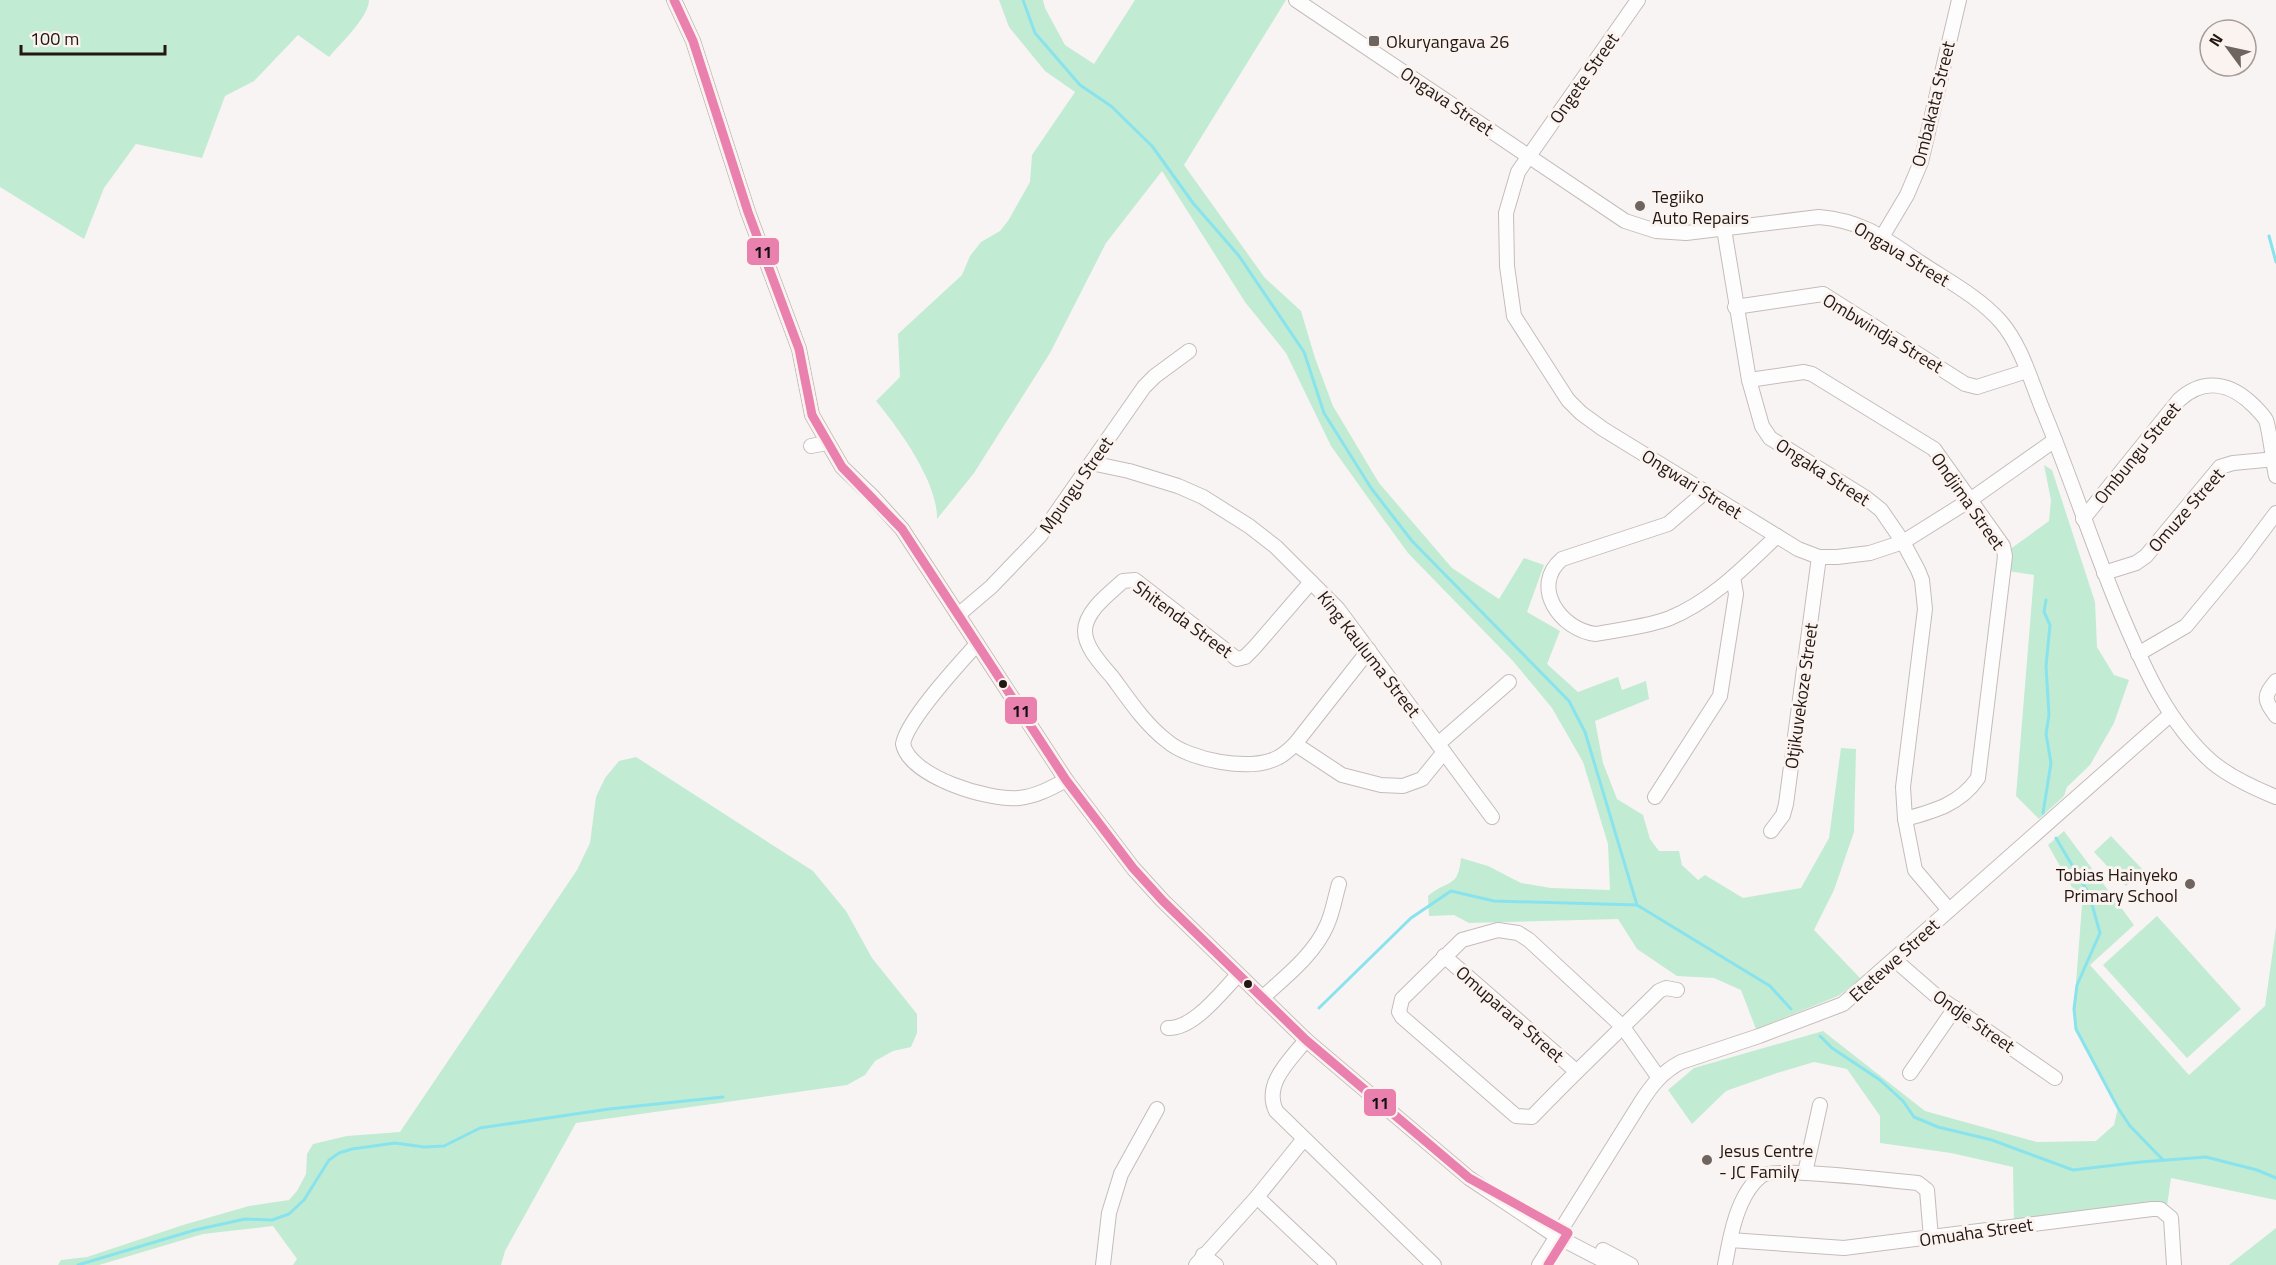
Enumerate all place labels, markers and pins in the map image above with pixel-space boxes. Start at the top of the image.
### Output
place label: Okuryangava 26 [1386,28,1509,55]
marker: Okuryangava 26 [1367,34,1381,48]
place label: Tegiiko Auto Repairs [1652,183,1749,231]
marker: Tegiiko Auto Repairs [1633,199,1647,213]
unlabelled marker [997,678,1009,690]
place label: Tobias Hainyeko Primary School [2056,861,2178,909]
marker: Tobias Hainyeko Primary School [2183,877,2197,891]
unlabelled marker [1242,978,1254,990]
place label: Jesus Centre - JC Family [1719,1137,1813,1185]
marker: Jesus Centre - JC Family [1700,1153,1714,1167]

